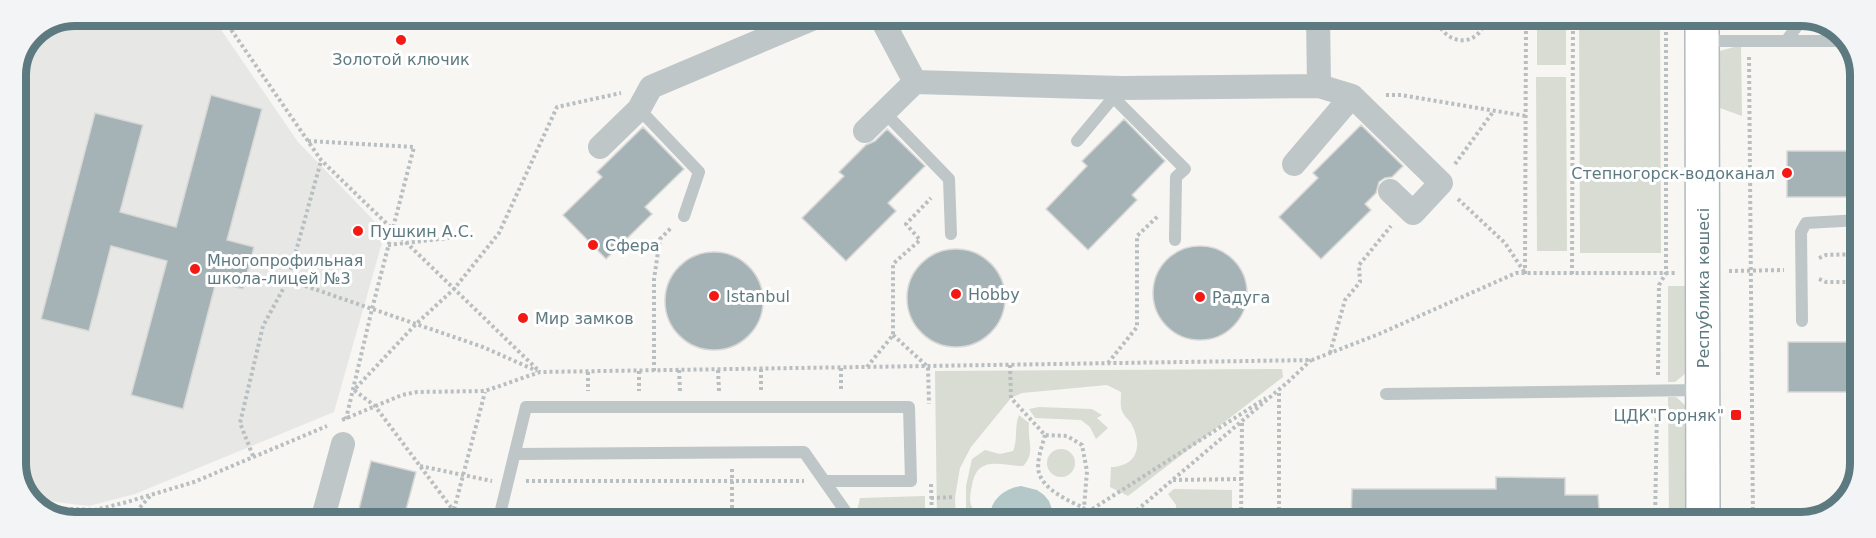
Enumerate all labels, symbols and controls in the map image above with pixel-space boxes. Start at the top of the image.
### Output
marker: Золотой ключик [394,33,408,47]
place label: Золотой ключик [332,50,470,69]
place label: Степногорск-водоканал [1571,164,1775,183]
marker: Степногорск-водоканал [1780,166,1794,180]
street label: Республика көшесі [1694,208,1713,368]
place label: Пушкин А.С. [370,222,474,241]
marker: Пушкин А.С. [351,224,365,238]
place label: Сфера [605,236,660,255]
marker: Сфера [586,238,600,252]
place label: Многопрофильная школа-лицей №3 [207,251,363,288]
marker: Многопрофильная школа-лицей №3 [188,262,202,276]
place label: Hobby [968,285,1020,304]
place label: Istanbul [726,287,790,306]
marker: Hobby [949,287,963,301]
place label: Радуга [1212,288,1270,307]
marker: Istanbul [707,289,721,303]
marker: Радуга [1193,290,1207,304]
place label: Мир замков [535,309,634,328]
marker: Мир замков [516,311,530,325]
place label: ЦДК"Горняк" [1614,406,1724,425]
marker: ЦДК"Горняк" [1729,408,1743,422]

